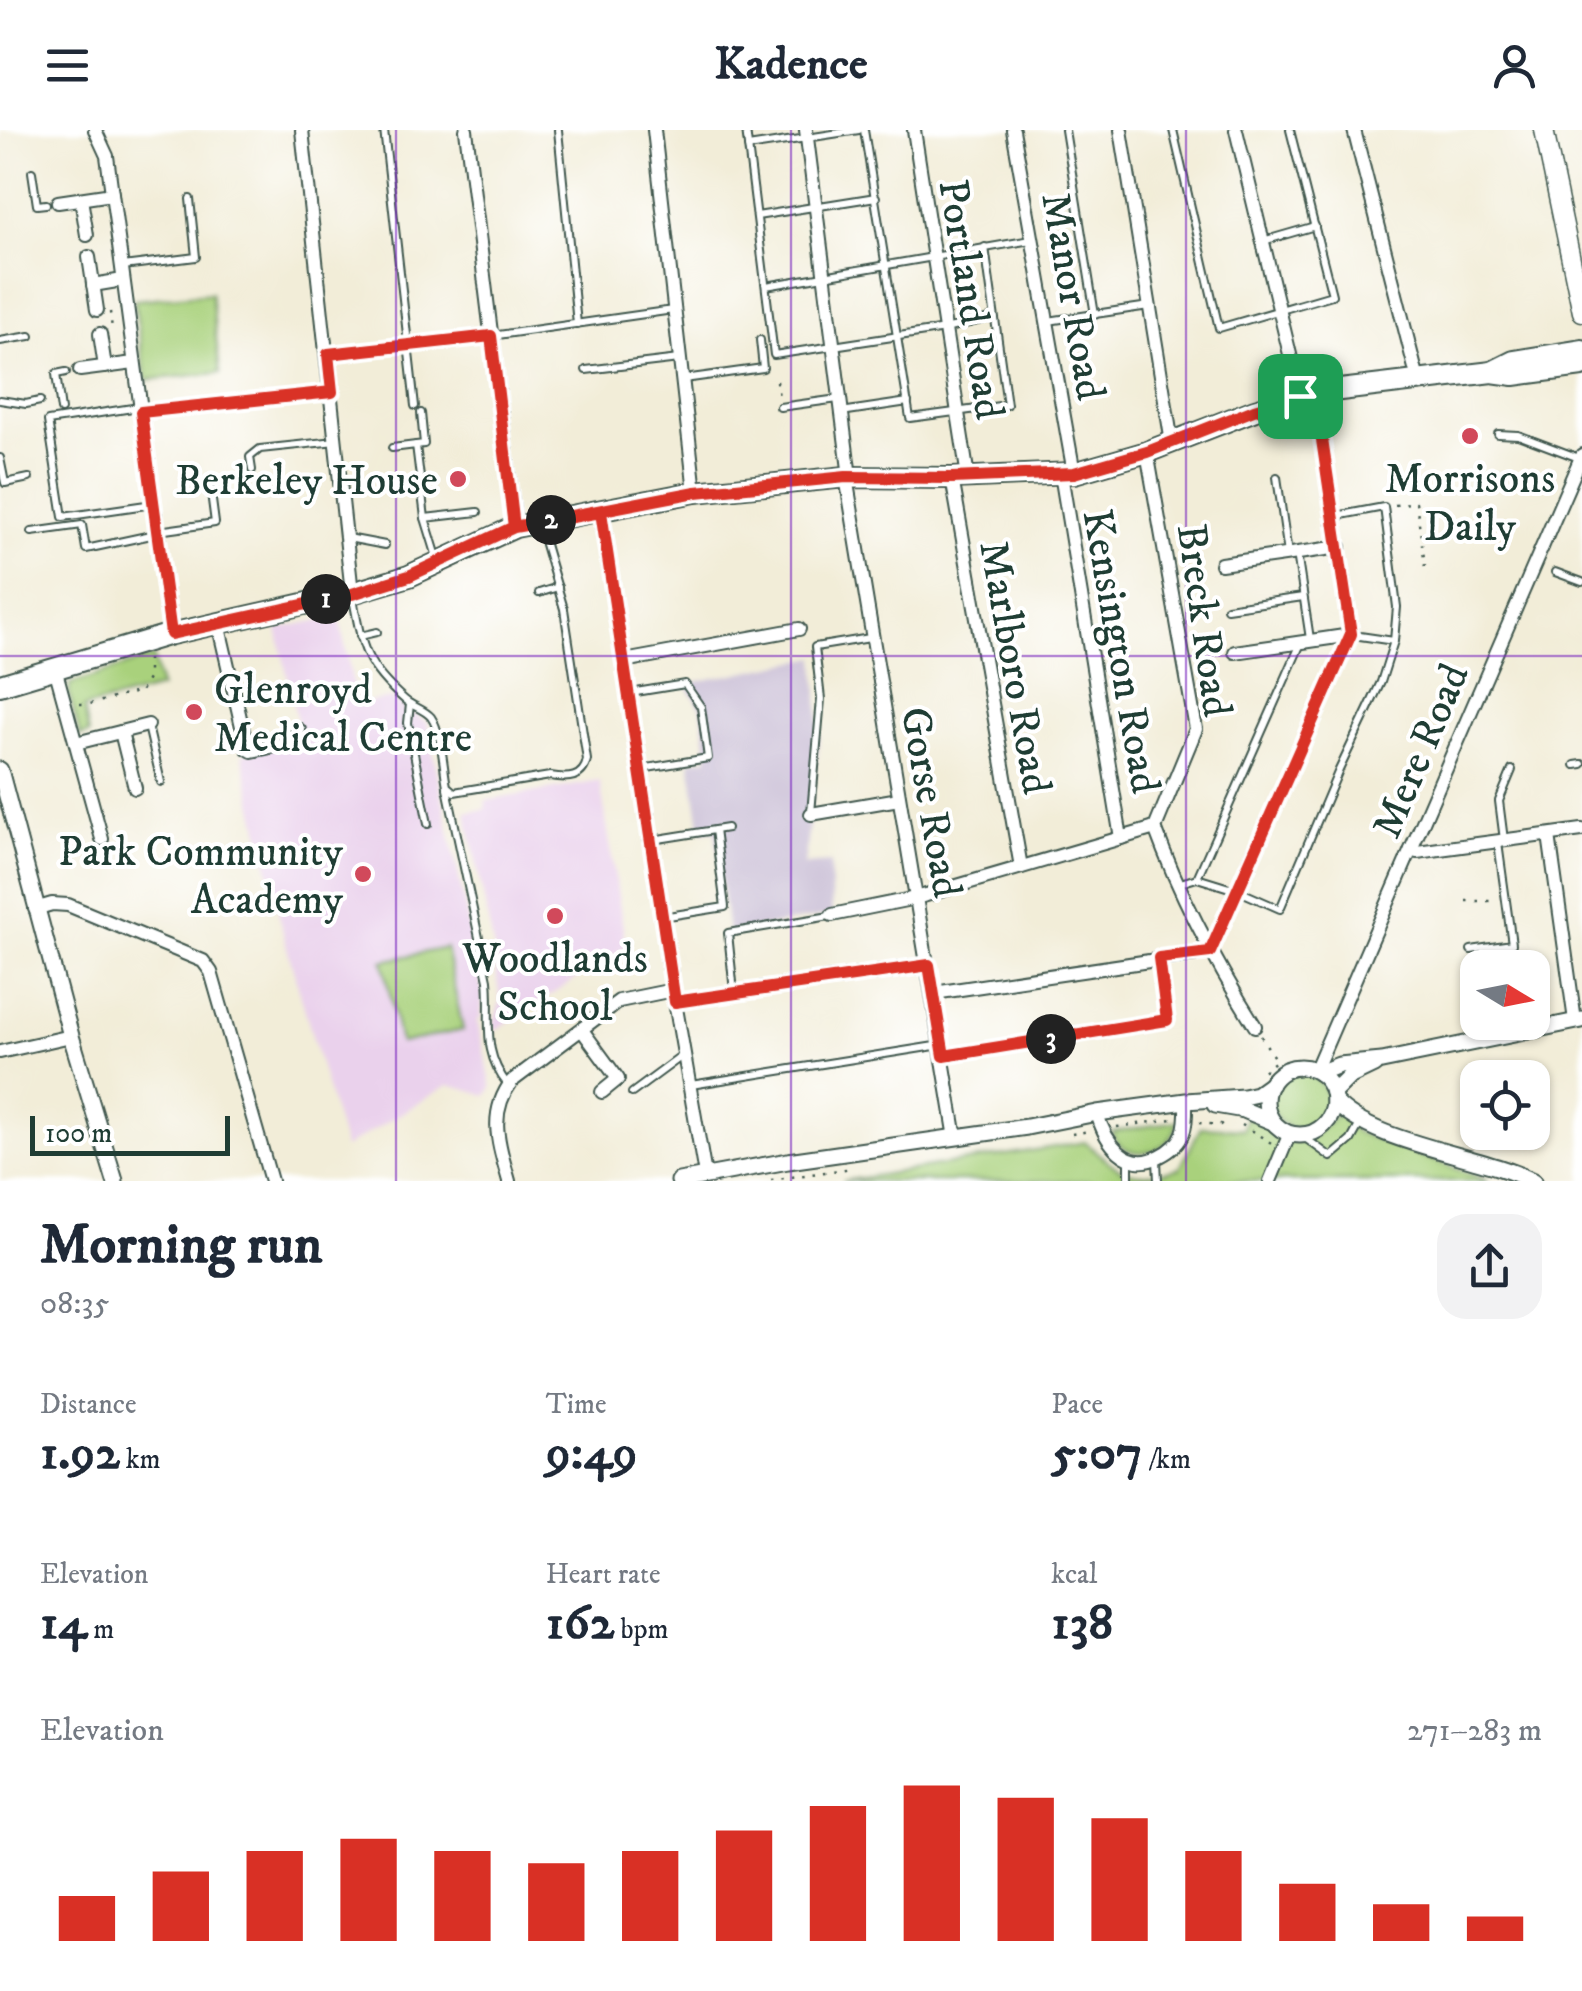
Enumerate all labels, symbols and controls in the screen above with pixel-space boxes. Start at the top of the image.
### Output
text: Kadence [714,37,868,93]
icon: menu [40,38,95,93]
icon: person [1487,38,1542,93]
street label: Portland Road [925,176,1015,423]
street label: Manor Road [1028,189,1116,404]
pin [1258,354,1343,439]
icon: arrive [1273,369,1328,424]
marker: Morrisons Daily [1459,425,1481,447]
place label: Morrisons Daily [1385,454,1555,554]
place label: Berkeley House [175,456,438,508]
marker: Berkeley House [447,468,469,490]
pin: 2 [526,495,576,545]
text: 2 [544,502,558,537]
street label: Kensington Road [1069,505,1171,798]
street label: Breck Road [1164,521,1242,720]
street label: Marlboro Road [966,537,1062,798]
pin: 1 [301,574,351,624]
text: 1 [321,581,331,616]
street label: Mere Road [1362,656,1482,846]
place label: Glenroyd Medical Centre [214,665,472,765]
marker: Glenroyd Medical Centre [183,701,205,723]
street label: Gorse Road [888,703,972,902]
place label: Park Community Academy [58,827,344,927]
marker: Park Community Academy [352,863,374,885]
marker: Woodlands School [544,905,566,927]
place label: Woodlands School [461,934,648,1034]
north arrow [1460,950,1550,1040]
map controls [1460,950,1550,1150]
pin: 3 [1026,1014,1076,1064]
text: 3 [1046,1021,1056,1056]
button: locate [1460,1060,1550,1150]
scale bar [30,1111,230,1156]
text: 100 m [45,1116,112,1151]
text: Morning run [40,1212,322,1281]
button: share [1437,1214,1542,1319]
text: 08:35 [40,1284,109,1324]
text: Distance [40,1387,136,1422]
text: Time [546,1387,606,1422]
text: Pace [1051,1387,1103,1422]
text: 1.92 [40,1422,120,1485]
text: 9:49 [546,1422,637,1485]
text: 5:07 [1051,1422,1142,1485]
text: km [120,1442,161,1477]
text: /km [1142,1442,1191,1477]
text: Elevation [40,1557,148,1592]
text: Heart rate [546,1557,661,1592]
text: kcal [1051,1557,1097,1592]
text: 14 [40,1592,87,1655]
text: 162 [546,1592,614,1655]
text: 138 [1051,1592,1113,1655]
text: m [87,1612,114,1647]
text: bpm [614,1612,669,1647]
text: Elevation [40,1711,164,1751]
text: 271–283 m [1407,1711,1542,1751]

